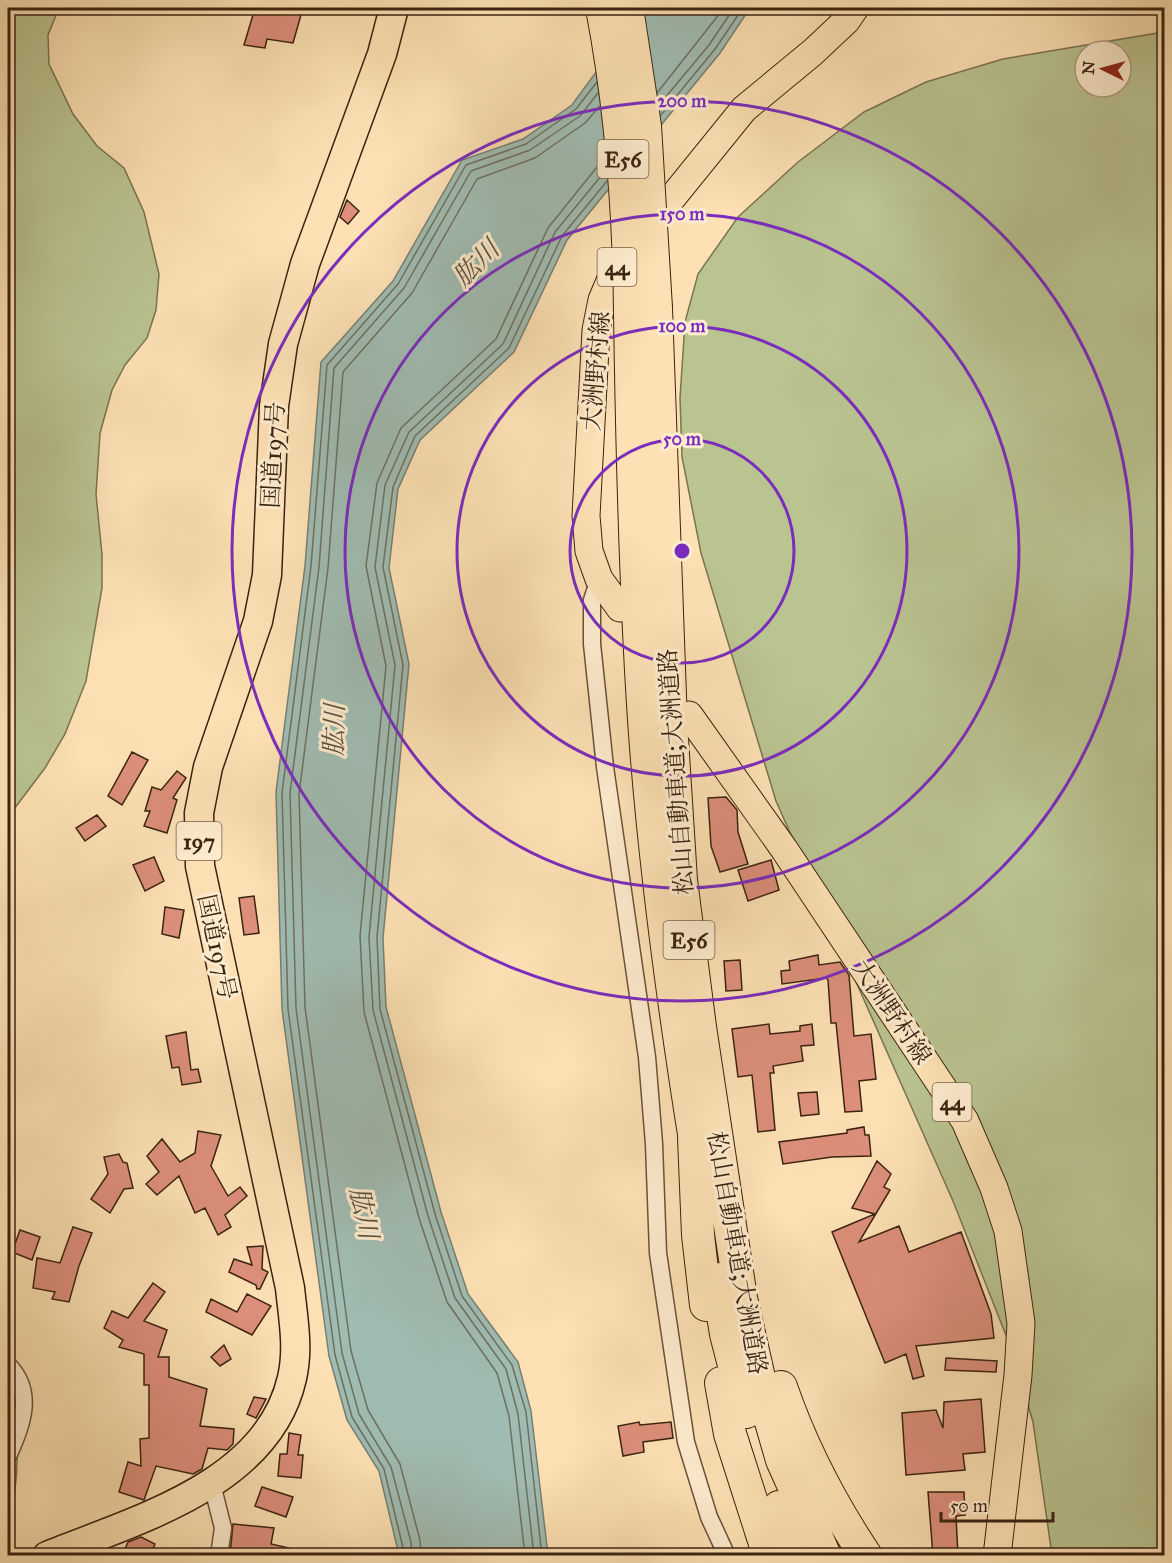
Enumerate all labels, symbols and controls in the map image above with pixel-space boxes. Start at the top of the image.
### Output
north arrow [1073,39,1133,99]
text: N [1078,60,1099,75]
text: 200 m [658,90,707,112]
road number: E56 [598,140,648,178]
text: 150 m [660,203,705,225]
water label: 肱川 [446,231,508,293]
road number: 44 [598,248,636,286]
street label: 大洲野村線 [576,310,616,432]
text: 100 m [659,315,706,337]
street label: 国道197号 [255,401,291,509]
text: 50 m [663,428,702,450]
centre of rings [672,541,692,561]
street label: 松山自動車道;大洲道路 [652,648,700,896]
water label: 肱川 [318,701,351,756]
road number: 197 [176,822,222,860]
street label: 国道197号 [191,892,243,1002]
road number: E56 [664,921,714,959]
street label: 大洲野村線 [846,954,938,1070]
road number: 44 [932,1083,972,1121]
street label: 松山自動車道;大洲道路 [701,1129,773,1377]
water label: 肱川 [343,1184,386,1245]
scale bar [941,1485,1054,1523]
text: 50 m [950,1495,988,1517]

